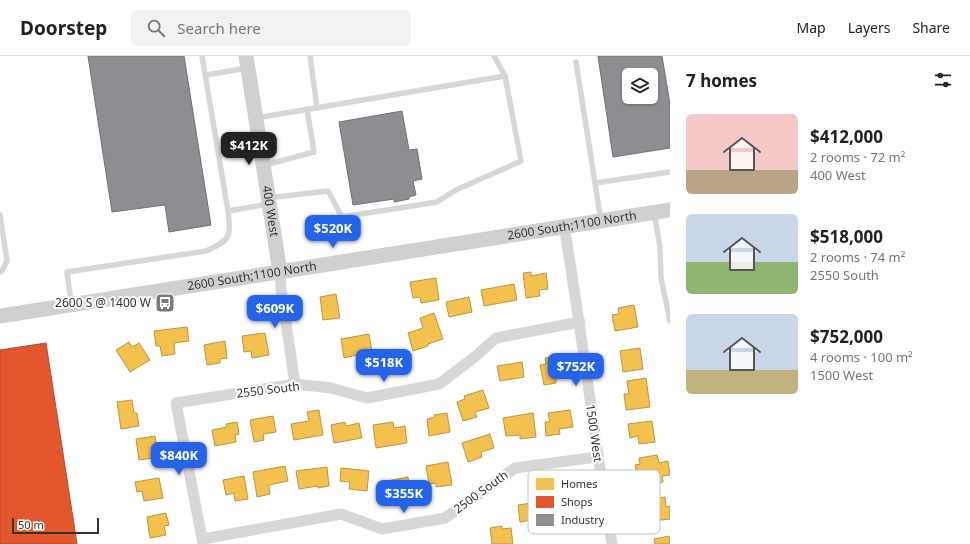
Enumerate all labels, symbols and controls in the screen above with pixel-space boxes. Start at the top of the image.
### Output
search box [131,10,411,46]
text: Doorstep [20,15,107,41]
icon: search [145,17,167,39]
text: Search here [177,18,261,38]
text: Map [797,18,826,37]
text: Layers [848,18,890,37]
text: Share [912,18,950,37]
map controls [622,68,658,104]
button: layers [622,68,658,104]
text: 7 homes [686,69,757,92]
icon: filters [932,69,954,91]
text: $412,000 [810,125,883,148]
icon: home [718,130,766,178]
pin: $412K [221,132,277,166]
text: $412K [230,136,268,154]
text: 2 rooms · 72 m² [810,148,905,166]
text: 400 West [810,166,866,184]
street label: 400 West [259,184,283,238]
street label: 2600 South;1100 North [506,206,638,244]
pin: $520K [305,215,361,249]
text: $520K [314,219,352,237]
text: $518,000 [810,225,883,248]
icon: home [718,230,766,278]
text: 2 rooms · 74 m² [810,248,905,266]
street label: 2600 South;1100 North [186,257,318,294]
text: 2550 South [810,266,879,284]
bus stop icon: 2600 S @ 1400 W [154,292,176,314]
place label: 2600 S @ 1400 W [55,294,151,311]
pin: $609K [247,295,303,329]
text: $609K [256,299,294,317]
text: $752,000 [810,325,883,348]
icon: home [718,330,766,378]
text: 4 rooms · 100 m² [810,348,913,366]
pin: $518K [356,349,412,383]
text: $518K [365,353,403,371]
pin: $752K [548,353,604,387]
text: $752K [557,357,595,375]
text: 1500 West [810,366,873,384]
street label: 2550 South [235,377,301,402]
street label: 1500 West [582,403,607,464]
pin: $840K [151,442,207,476]
text: $840K [160,446,198,464]
street label: 2500 South [450,466,511,517]
legend [528,470,660,534]
text: Homes [561,476,598,491]
pin: $355K [376,480,432,514]
text: $355K [385,484,423,502]
text: Shops [561,494,593,509]
text: Industry [561,512,605,527]
scale bar [12,516,99,535]
text: 50 m [18,517,44,532]

